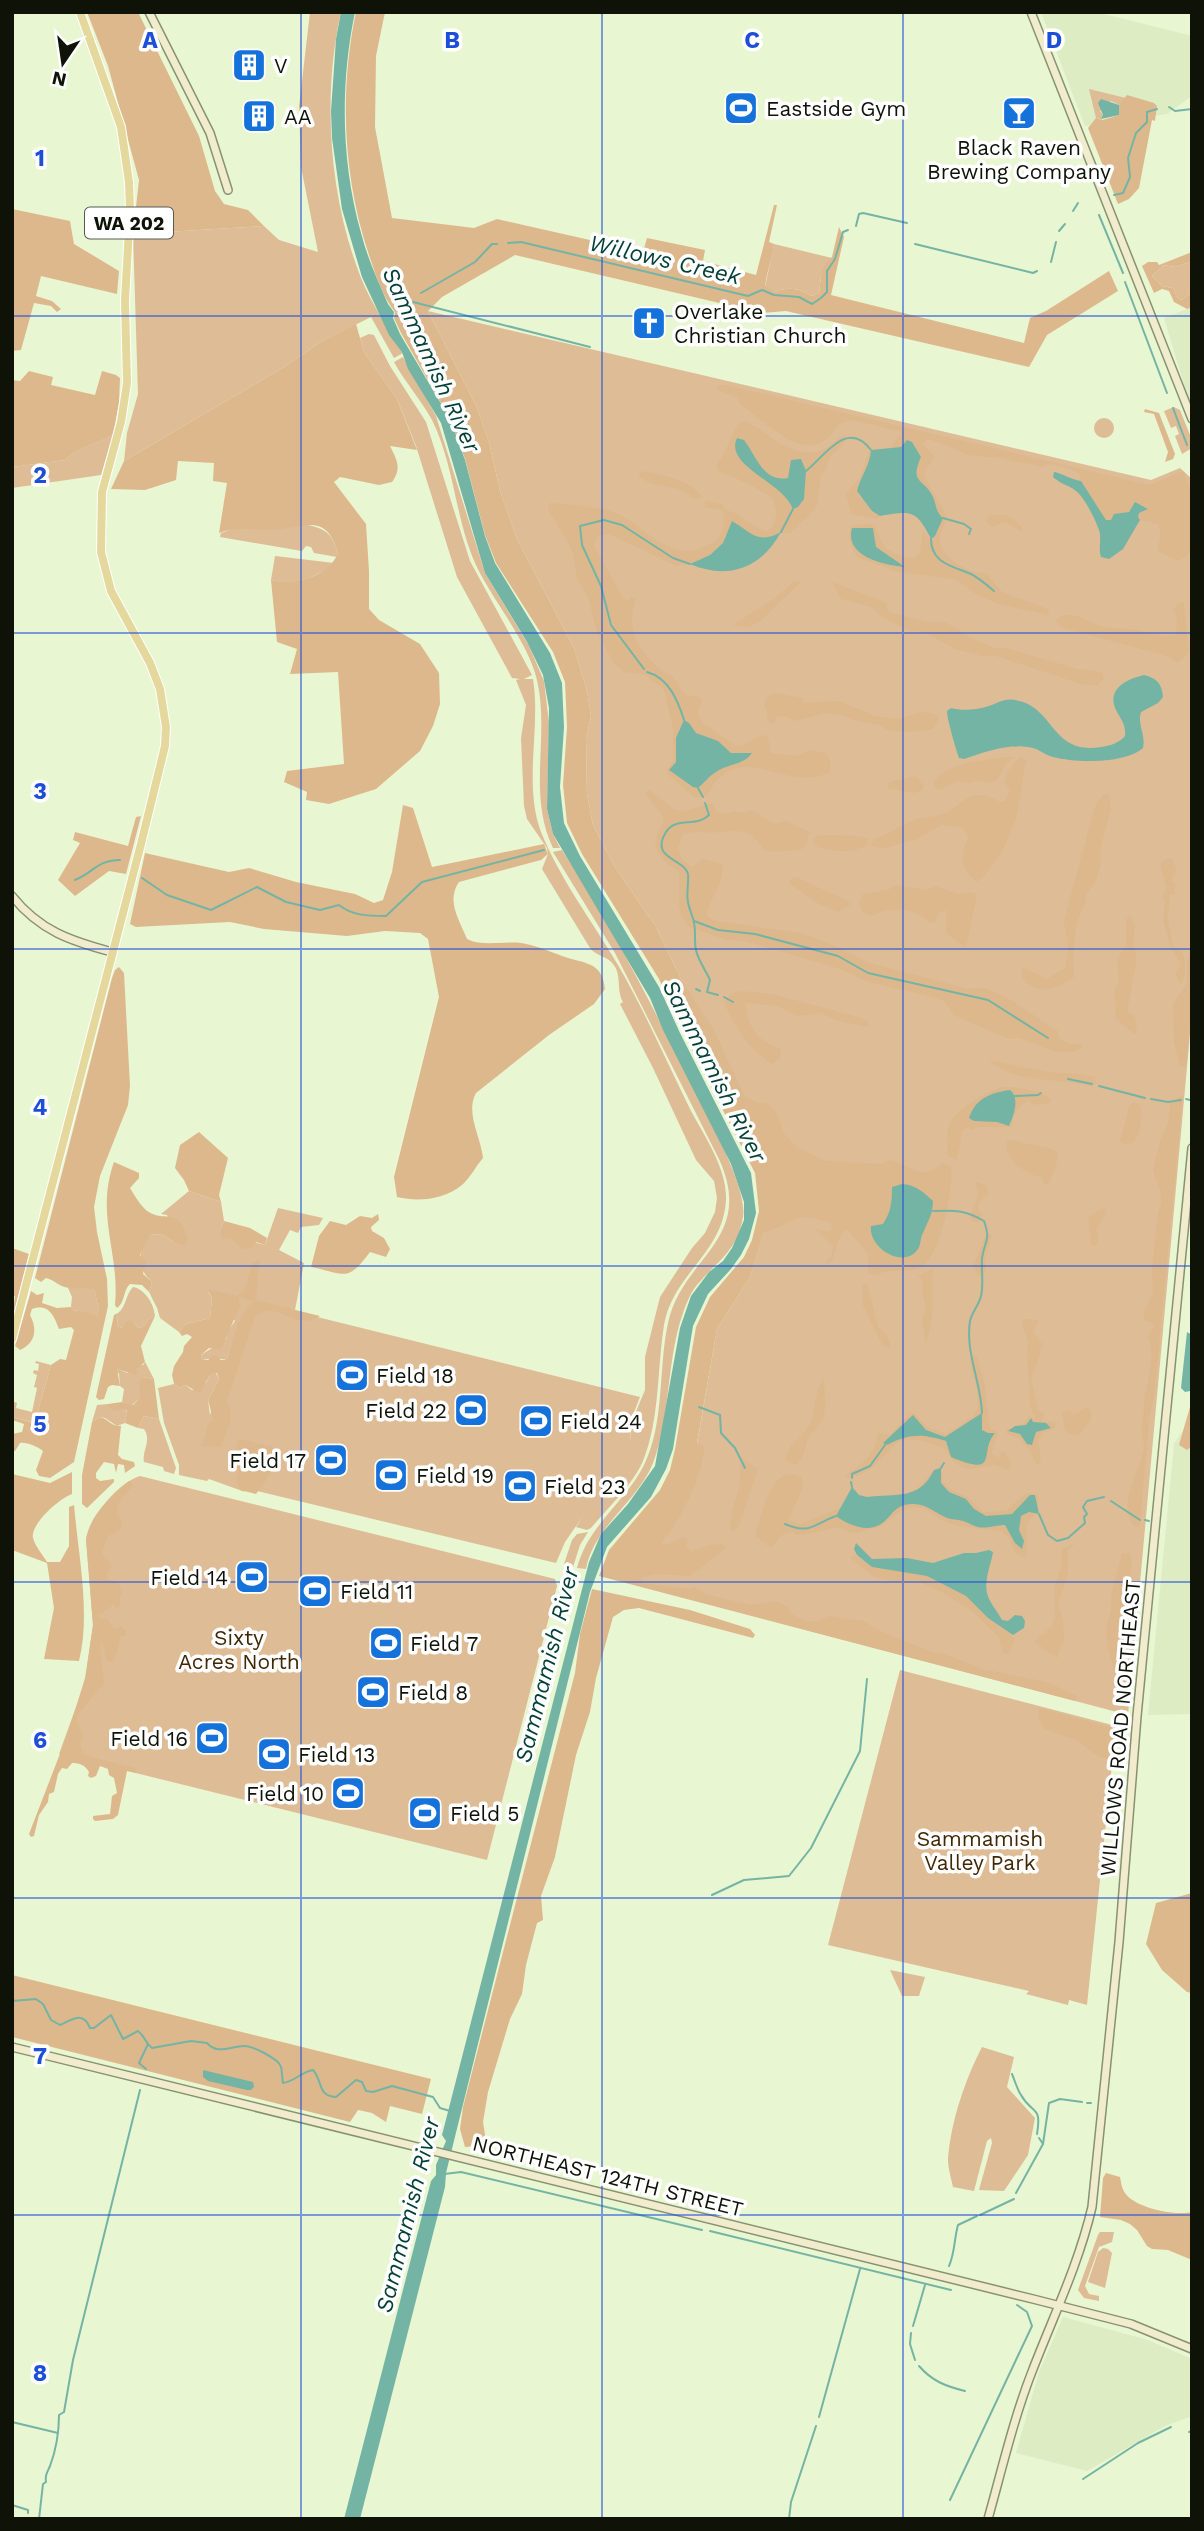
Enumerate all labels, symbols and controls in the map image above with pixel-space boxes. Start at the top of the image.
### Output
text: A [142,27,158,54]
text: B [444,27,460,54]
text: C [744,27,760,54]
text: D [1046,27,1062,54]
north arrow [28,28,98,98]
building icon: V [230,46,268,84]
place label: V [274,53,288,78]
text: N [50,66,69,92]
sports icon: Eastside Gym [722,89,760,127]
bar icon: Black Raven Brewing Company [1000,94,1038,132]
place label: Eastside Gym [766,96,906,121]
building icon: AA [240,97,278,135]
place label: AA [284,104,312,129]
place label: Black Raven Brewing Company [927,135,1111,184]
text: 1 [35,145,45,172]
road number: WA 202 [85,208,173,238]
water label: Willows Creek [587,229,745,291]
water label: Sammamish River [376,263,486,458]
place label: Overlake Christian Church [674,299,846,348]
church icon: Overlake Christian Church [630,304,668,342]
text: 2 [33,462,47,489]
text: 3 [33,778,47,805]
water label: Sammamish River [656,975,772,1168]
text: 4 [33,1094,48,1121]
sports icon: Field 18 [333,1356,371,1394]
place label: Field 18 [376,1363,454,1388]
sports icon: Field 22 [452,1391,490,1429]
place label: Field 22 [365,1398,447,1423]
sports icon: Field 24 [517,1402,555,1440]
place label: Field 24 [560,1409,642,1434]
text: 5 [33,1411,47,1438]
sports icon: Field 17 [312,1441,350,1479]
place label: Field 17 [229,1448,306,1473]
sports icon: Field 19 [372,1456,410,1494]
place label: Field 19 [416,1463,494,1488]
sports icon: Field 23 [501,1467,539,1505]
place label: Field 23 [544,1474,626,1499]
sports icon: Field 14 [233,1558,271,1596]
water label: Sammamish River [510,1563,585,1766]
place label: Field 14 [150,1565,228,1590]
sports icon: Field 11 [296,1572,334,1610]
street label: WILLOWS ROAD NORTHEAST [1095,1578,1145,1877]
place label: Field 11 [340,1579,413,1604]
sports icon: Field 7 [367,1624,405,1662]
park label: Sixty Acres North [178,1625,300,1674]
place label: Field 7 [410,1631,478,1656]
sports icon: Field 8 [354,1673,392,1711]
place label: Field 8 [398,1680,468,1705]
sports icon: Field 16 [193,1719,231,1757]
place label: Field 16 [110,1726,188,1751]
text: 6 [33,1727,47,1754]
sports icon: Field 13 [255,1735,293,1773]
place label: Field 13 [298,1742,375,1767]
sports icon: Field 10 [329,1774,367,1812]
place label: Field 10 [246,1781,324,1806]
sports icon: Field 5 [406,1794,444,1832]
place label: Field 5 [450,1801,520,1826]
park label: Sammamish Valley Park [917,1826,1043,1875]
text: 7 [33,2043,47,2070]
water label: Sammamish River [371,2113,446,2316]
street label: NORTHEAST 124TH STREET [470,2130,746,2222]
text: 8 [33,2360,47,2387]

